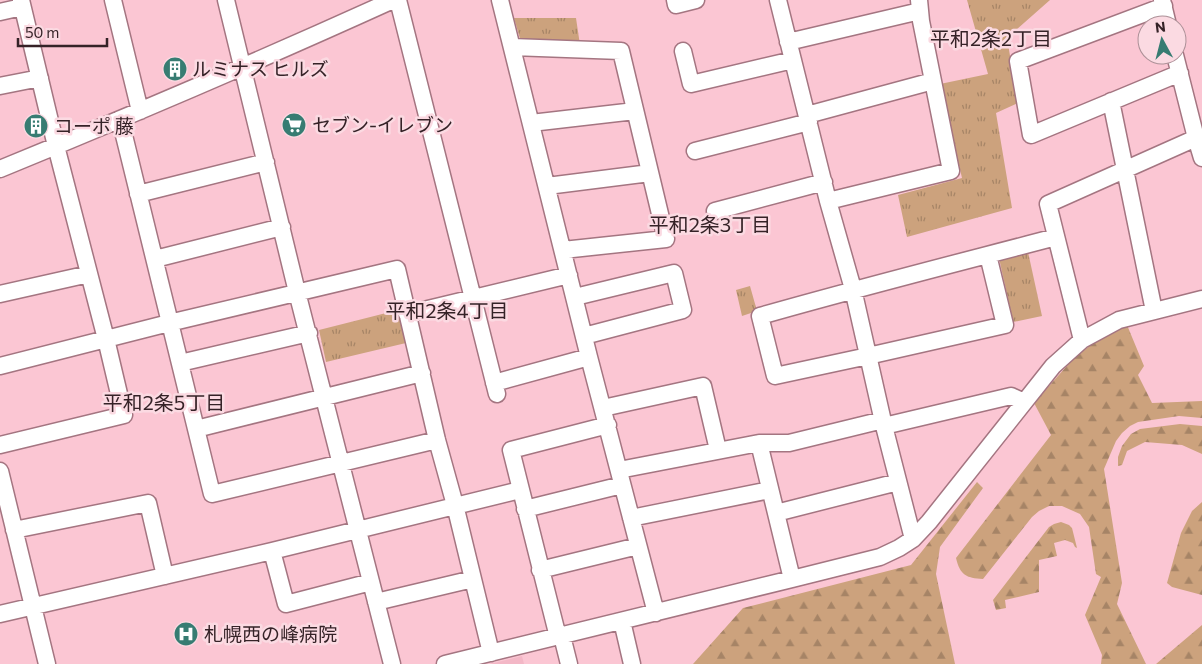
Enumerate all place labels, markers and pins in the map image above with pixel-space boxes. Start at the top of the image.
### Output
building icon: ルミナス ヒルズ [162,56,188,82]
place label: ルミナス ヒルズ [192,57,329,80]
supermarket icon: セブン-イレブン [281,112,307,138]
building icon: コーポ 藤 [23,113,49,139]
place label: セブン-イレブン [312,113,453,136]
place label: コーポ 藤 [54,114,134,137]
hospital icon: 札幌西の峰病院 [173,621,199,647]
place label: 札幌西の峰病院 [204,622,337,645]

